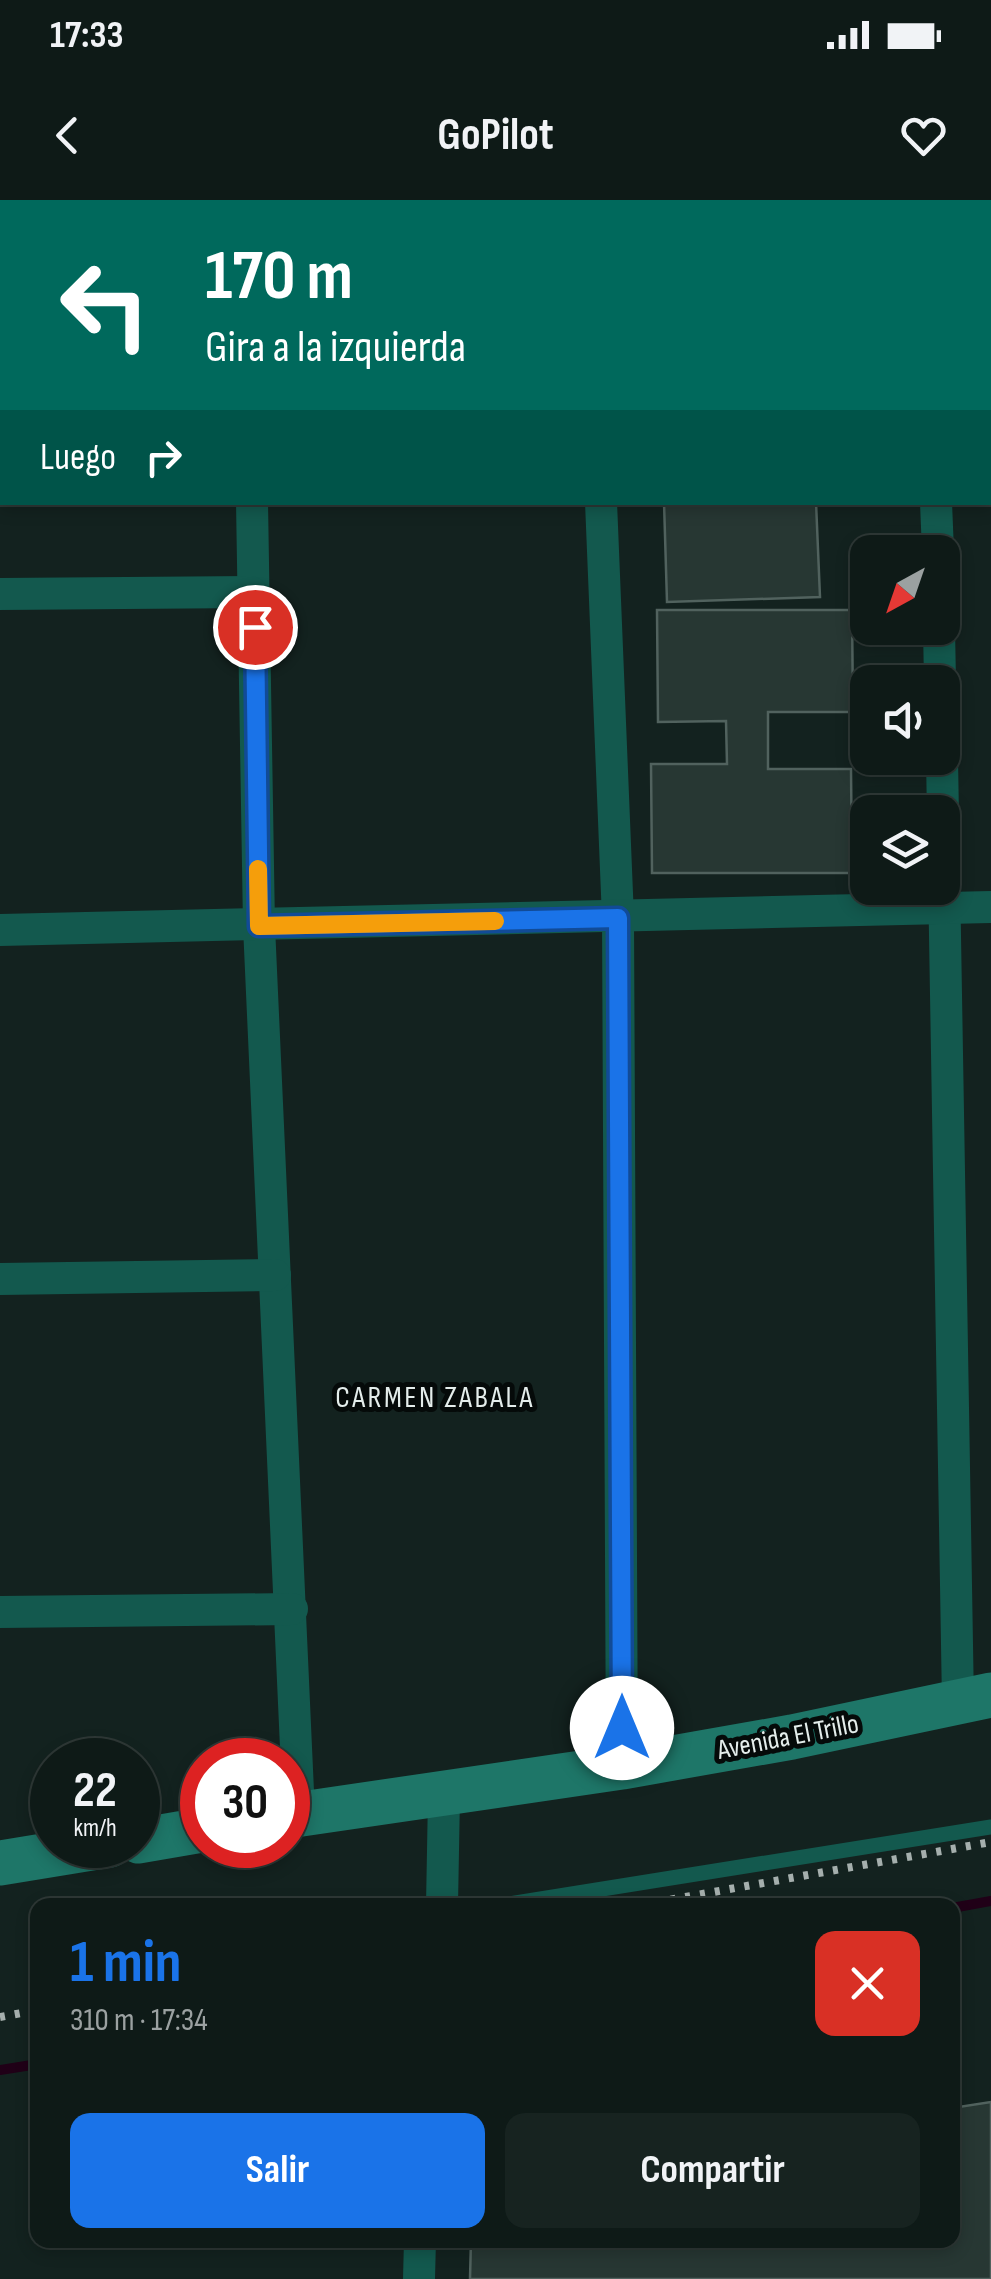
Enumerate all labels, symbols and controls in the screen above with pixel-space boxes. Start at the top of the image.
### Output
text: 17:33 [50,13,124,58]
icon: back [40,108,95,163]
text: GoPilot [437,108,554,163]
icon: heart [896,108,951,163]
text: 170 m [205,235,353,319]
icon: left [40,240,170,370]
text: Gira a la izquierda [205,320,466,375]
icon: right [136,430,191,485]
text: Luego [40,435,116,480]
north arrow [850,535,960,645]
map controls [850,535,960,905]
pin [213,585,298,670]
icon: arrive [228,600,283,655]
button: sound [850,665,960,775]
button: layers [850,795,960,905]
district label: CARMEN ZABALA [335,1380,535,1416]
position arrow [570,1676,674,1780]
street label: Avenida El Trillo [713,1707,862,1767]
speed limit sign: 30 [180,1738,310,1868]
text: 22 [73,1761,117,1821]
text: km/h [73,1813,117,1844]
text: 1 min [70,1927,182,1999]
button: close [815,1931,920,2036]
text: 310 m · 17:34 [70,2001,208,2040]
button: Salir [70,2113,485,2228]
button: Compartir [505,2113,920,2228]

